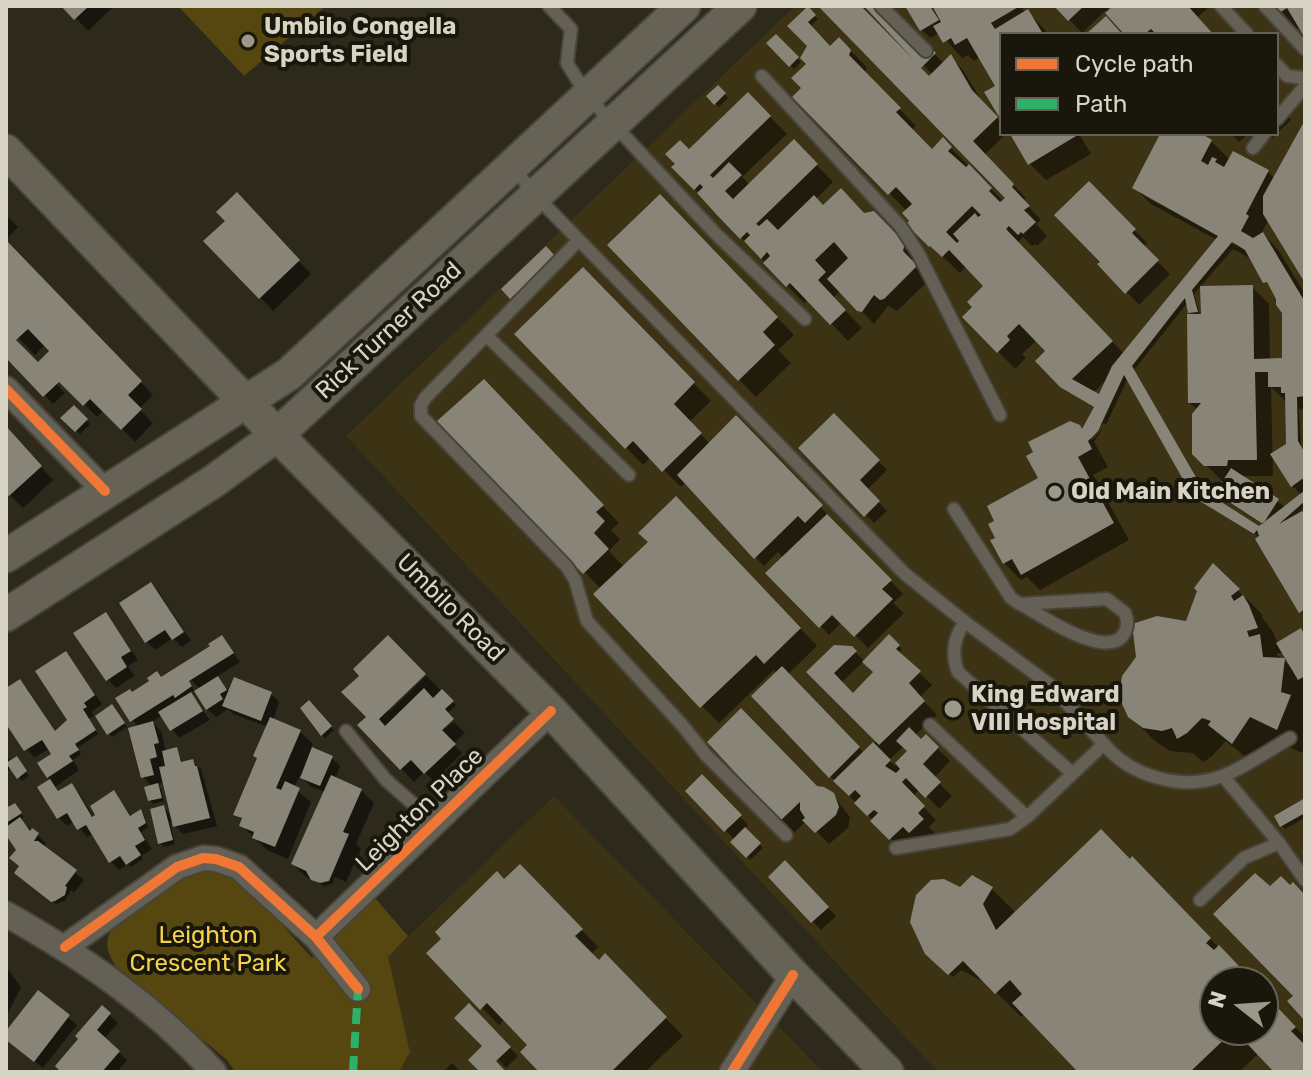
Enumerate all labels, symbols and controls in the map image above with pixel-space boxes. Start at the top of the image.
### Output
place label: Umbilo Congella Sports Field [264,13,456,69]
marker: Umbilo Congella Sports Field [239,32,257,50]
legend [999,32,1279,136]
text: Cycle path [1075,50,1194,78]
text: Path [1075,90,1127,118]
street label: Rick Turner Road [310,256,468,406]
place label: Old Main Kitchen [1071,478,1270,506]
marker: Old Main Kitchen [1046,483,1064,501]
street label: Umbilo Road [390,548,510,668]
place label: King Edward VIII Hospital [971,681,1120,737]
marker: King Edward VIII Hospital [942,698,964,720]
street label: Leighton Place [350,742,490,878]
park label: Leighton Crescent Park [130,922,286,978]
north arrow [1199,966,1279,1046]
text: N [1202,988,1233,1011]

